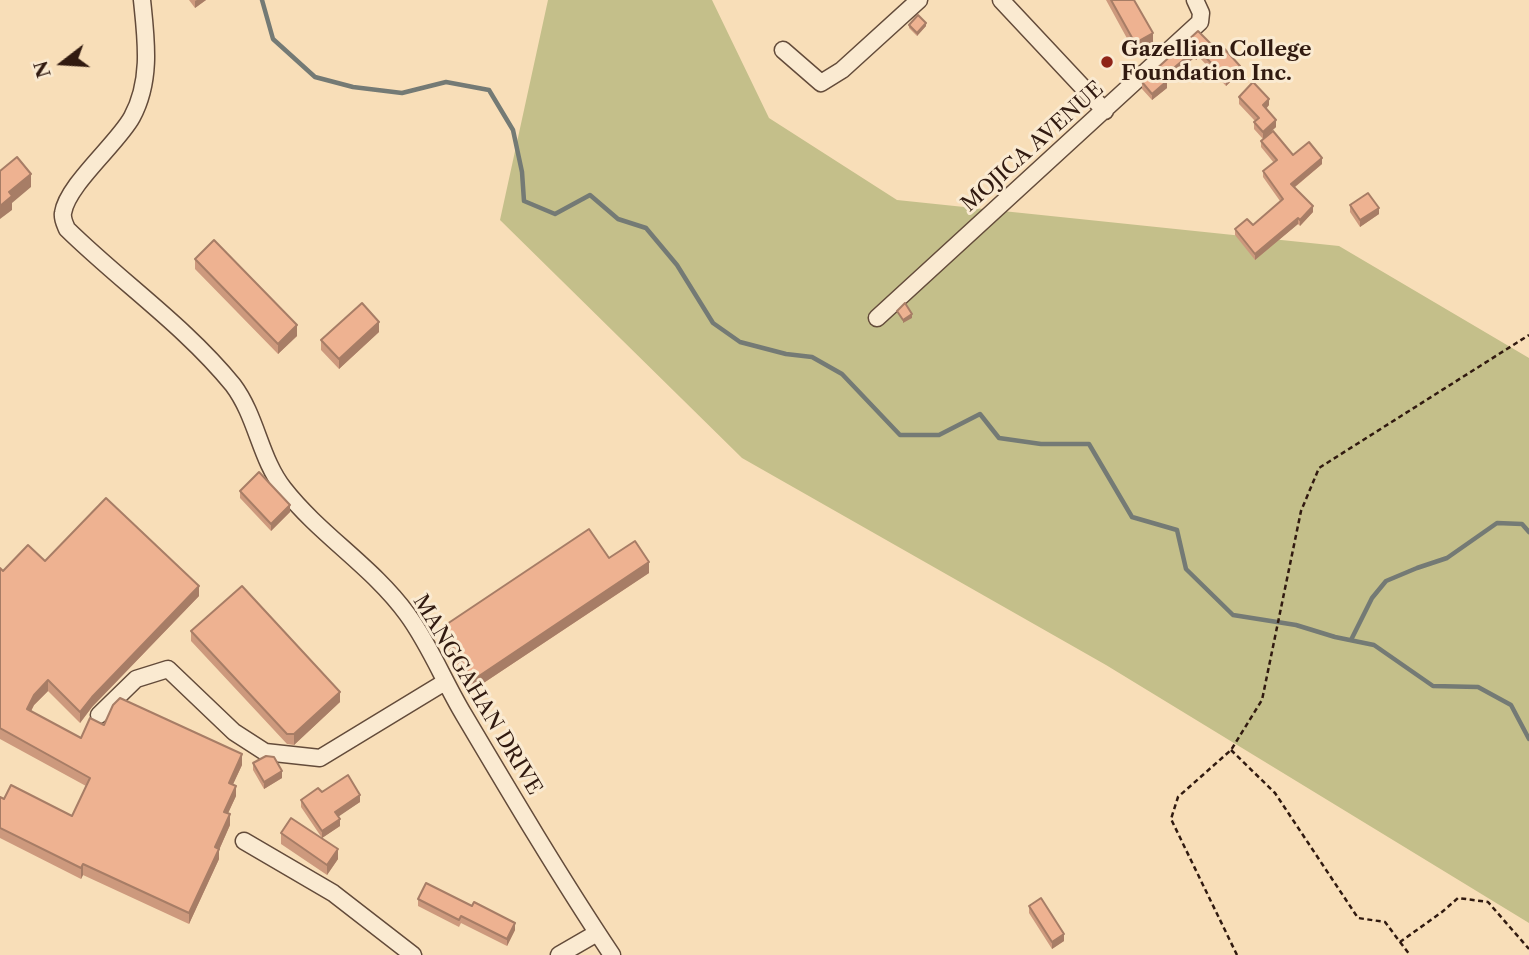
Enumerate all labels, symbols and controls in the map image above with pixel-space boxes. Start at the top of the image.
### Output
north arrow [28,28,98,98]
place label: Gazellian College Foundation Inc. [1121,37,1312,87]
marker: Gazellian College Foundation Inc. [1099,54,1115,70]
text: N [29,58,56,81]
street label: MOJICA AVENUE [957,77,1109,217]
street label: MANGGAHAN DRIVE [407,590,547,800]

